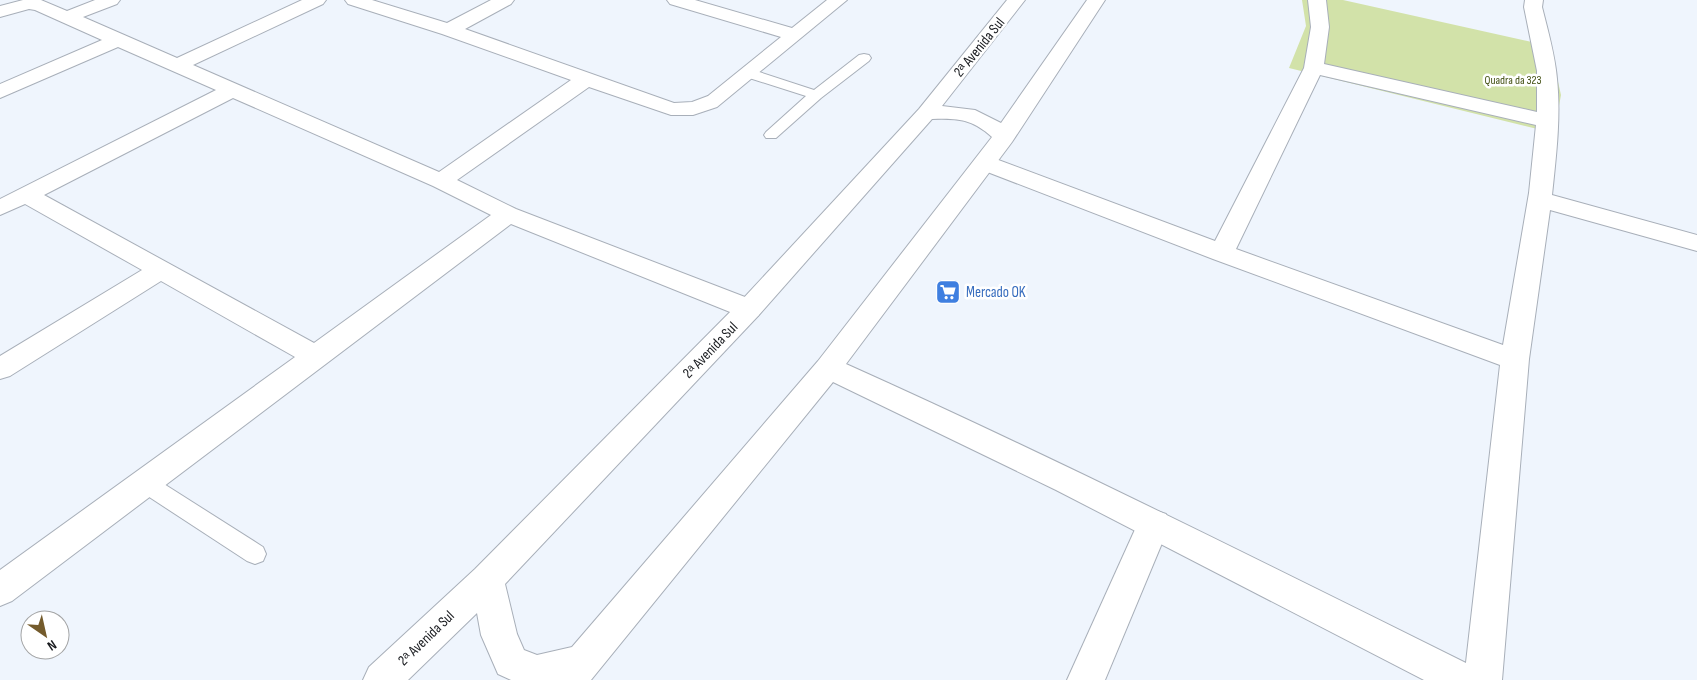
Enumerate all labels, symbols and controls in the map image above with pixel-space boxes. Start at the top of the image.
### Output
street label: 2ᵃ Avenida Sul [950,14,1009,81]
park label: Quadra da 323 [1485,73,1541,88]
supermarket icon: Mercado OK [935,279,961,305]
place label: Mercado OK [966,283,1026,302]
street label: 2ᵃ Avenida Sul [679,318,742,383]
street label: 2ᵃ Avenida Sul [394,607,459,670]
north arrow [20,610,70,660]
text: N [44,636,60,655]

